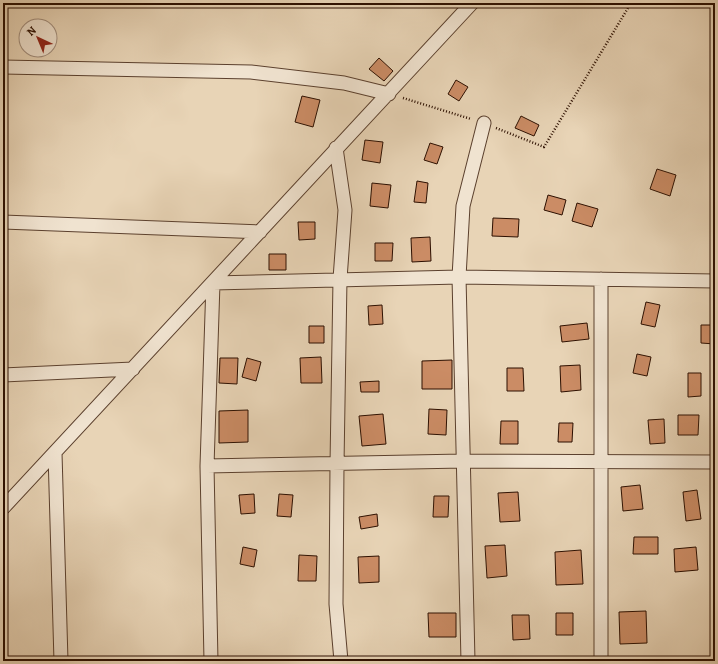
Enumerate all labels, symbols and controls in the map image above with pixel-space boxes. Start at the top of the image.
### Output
north arrow [18,18,58,58]
text: N [23,23,39,39]

